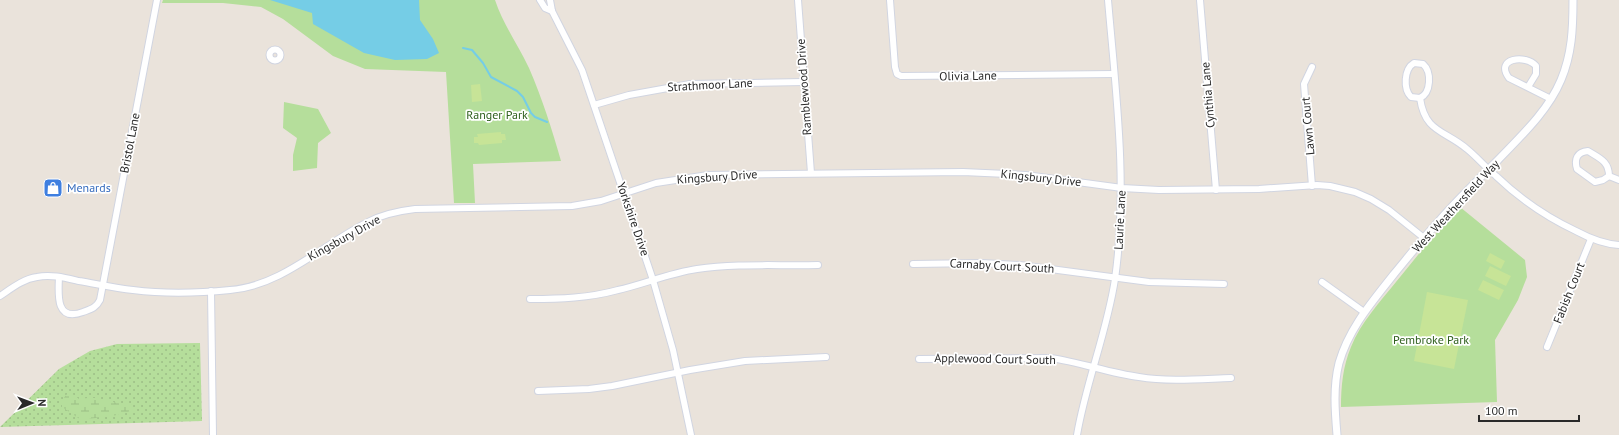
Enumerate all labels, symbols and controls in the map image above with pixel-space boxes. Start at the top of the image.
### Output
street label: Ramblewood Drive [793,38,814,136]
street label: Cynthia Lane [1197,61,1218,129]
street label: Olivia Lane [939,67,997,84]
street label: Strathmoor Lane [667,75,753,94]
street label: Lawn Court [1297,96,1318,156]
park label: Ranger Park [466,107,528,122]
street label: Bristol Lane [116,112,143,174]
street label: West Weathersfield Way [1409,156,1503,255]
street label: Kingsbury Drive [676,166,758,187]
street label: Kingsbury Drive [1000,166,1082,189]
shop icon: Menards [42,177,64,199]
place label: Menards [67,180,111,195]
street label: Yorkshire Drive [614,180,653,258]
street label: Laurie Lane [1110,190,1129,250]
street label: Kingsbury Drive [305,211,383,264]
street label: Carnaby Court South [949,255,1055,276]
street label: Fabish Court [1549,260,1588,326]
park label: Pembroke Park [1393,332,1469,347]
street label: Applewood Court South [934,350,1056,367]
north arrow [12,383,52,423]
scale bar [1479,397,1579,423]
text: N [35,399,49,407]
text: 100 m [1485,403,1518,418]

